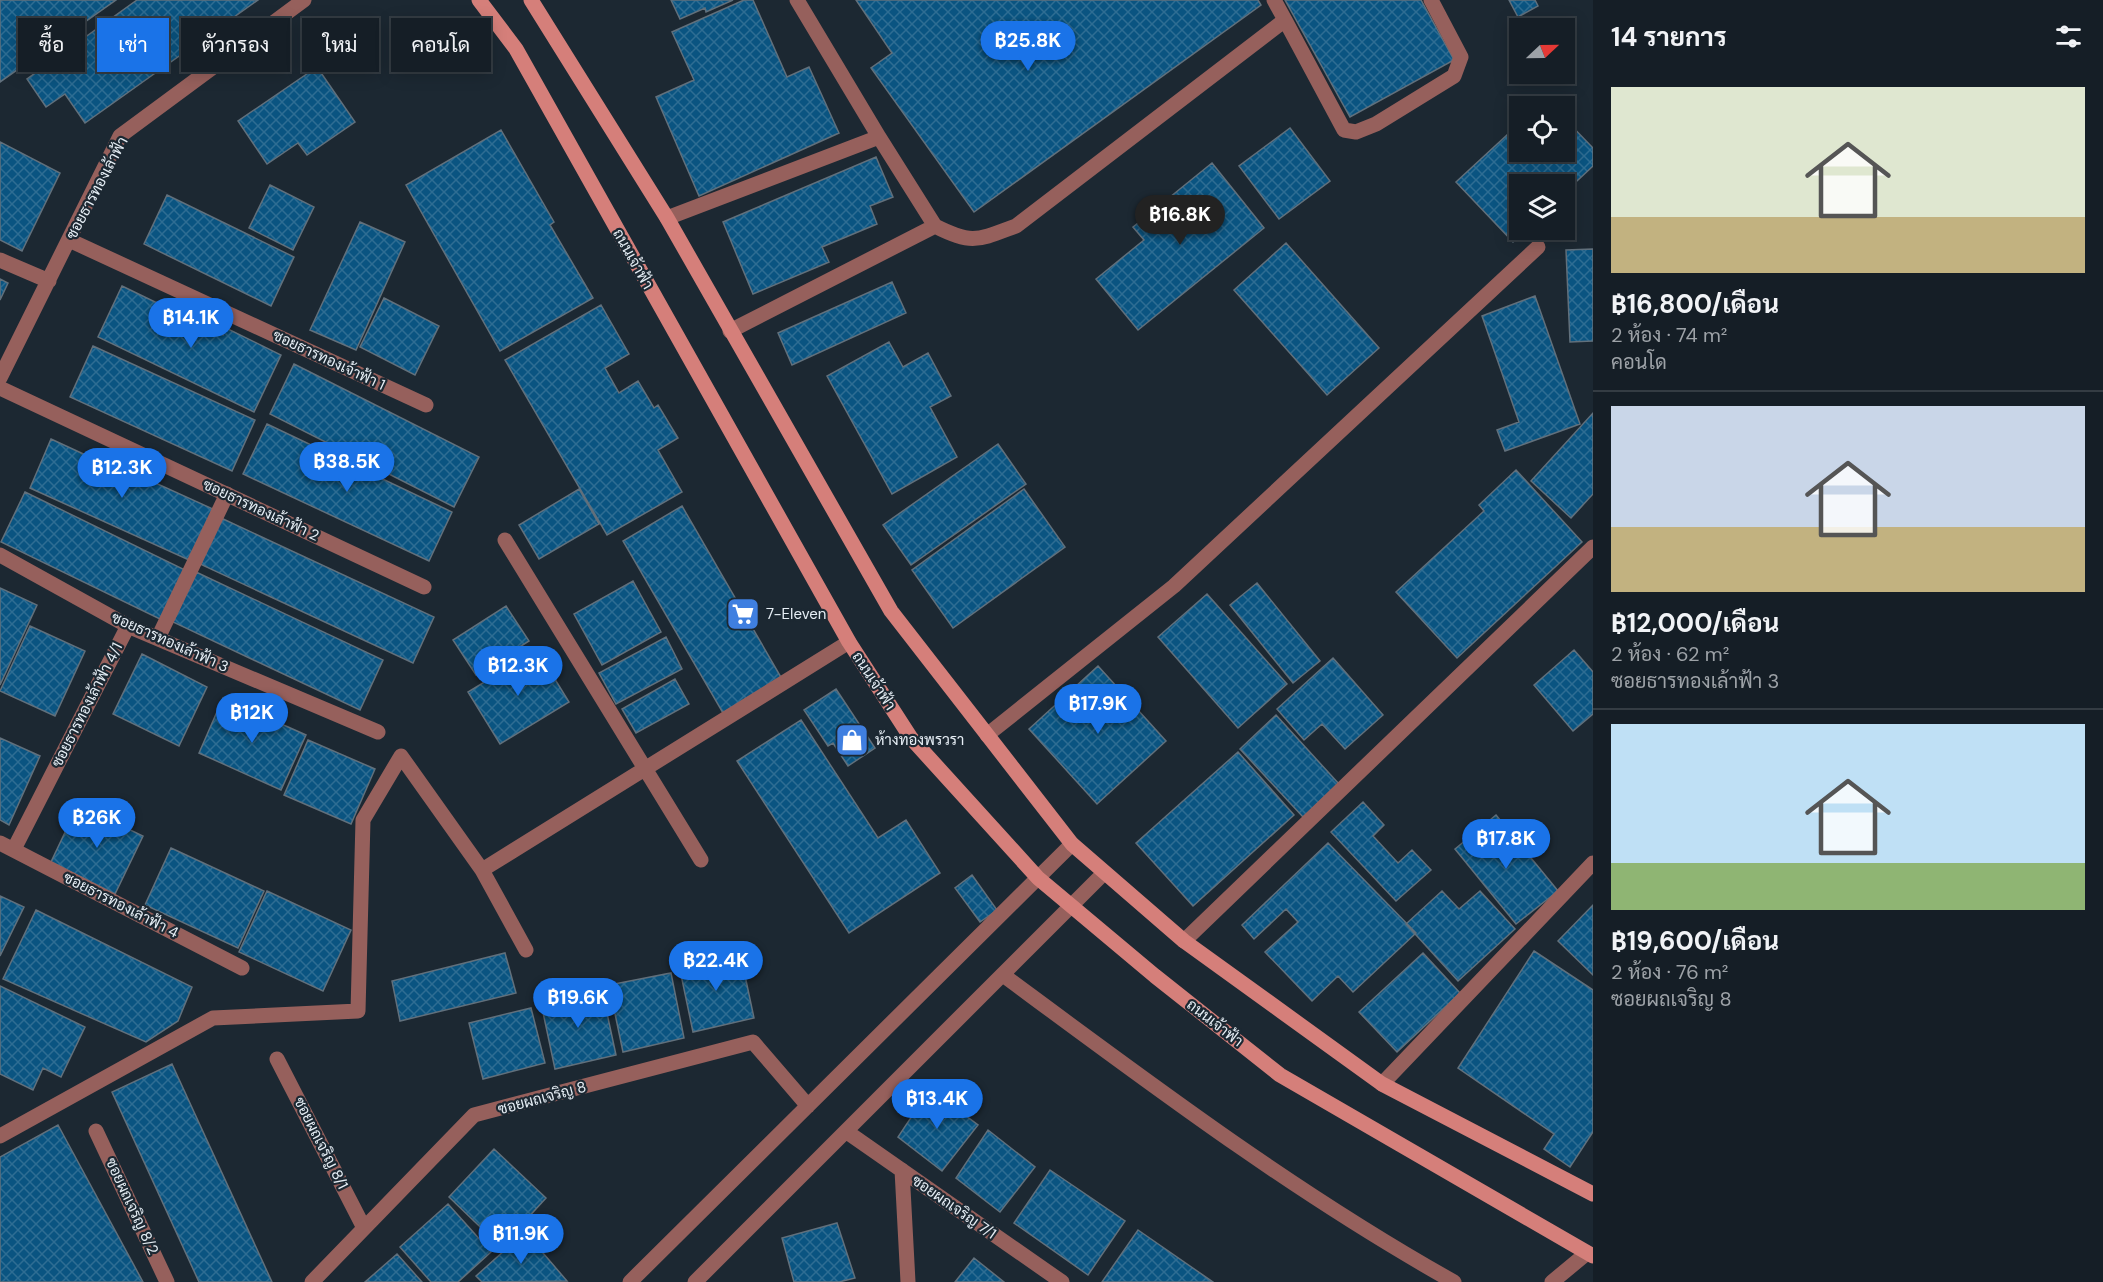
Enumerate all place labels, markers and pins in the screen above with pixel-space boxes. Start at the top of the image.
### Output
pin: ฿25.8K [979,21,1077,72]
pin: ฿16.8K [1131,195,1229,246]
pin: ฿14.1K [142,298,240,349]
pin: ฿38.5K [298,442,396,493]
pin: ฿12.3K [73,448,171,499]
supermarket icon: 7-Eleven [725,596,761,632]
place label: 7-Eleven [766,604,826,624]
pin: ฿12.3K [469,646,567,697]
pin: ฿17.9K [1049,684,1147,735]
pin: ฿12K [216,693,288,744]
shop icon: ห้างทองพรวรา [834,722,870,758]
place label: ห้างทองพรวรา [875,730,964,750]
pin: ฿26K [61,798,133,849]
pin: ฿17.8K [1457,819,1555,870]
pin: ฿22.4K [667,941,765,992]
pin: ฿19.6K [529,978,627,1029]
pin: ฿13.4K [888,1079,986,1130]
pin: ฿11.9K [472,1214,570,1265]

